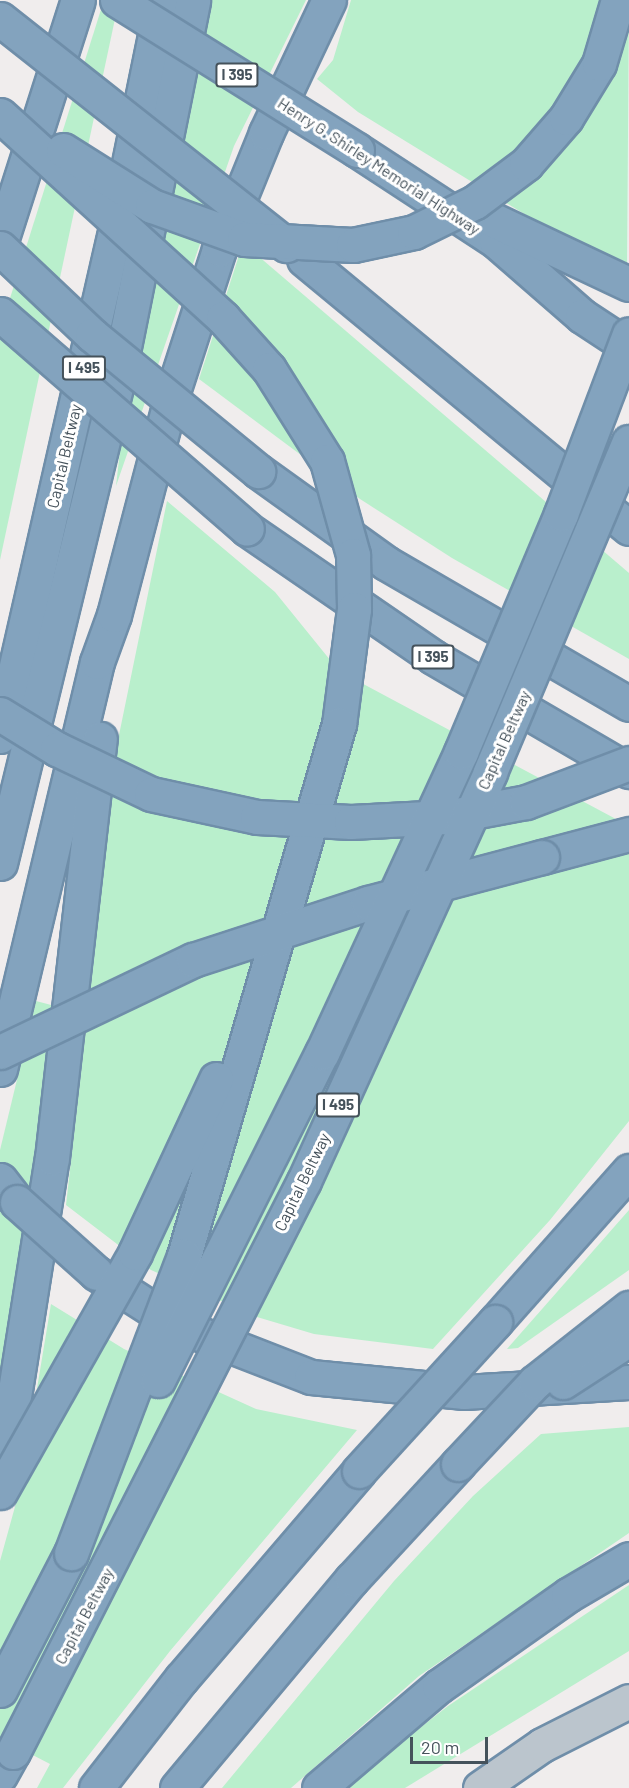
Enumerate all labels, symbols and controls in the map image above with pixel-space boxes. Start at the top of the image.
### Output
road number: I 395 [214,63,260,87]
street label: Henry G. Shirley Memorial Highway [274,93,484,239]
road number: I 495 [62,356,106,380]
street label: Capital Beltway [43,402,85,510]
road number: I 395 [410,645,456,669]
street label: Capital Beltway [474,687,534,793]
road number: I 495 [316,1093,360,1117]
street label: Capital Beltway [270,1130,334,1234]
street label: Capital Beltway [51,1564,117,1668]
scale bar [413,1725,491,1763]
text: 20 m [421,1736,459,1758]

